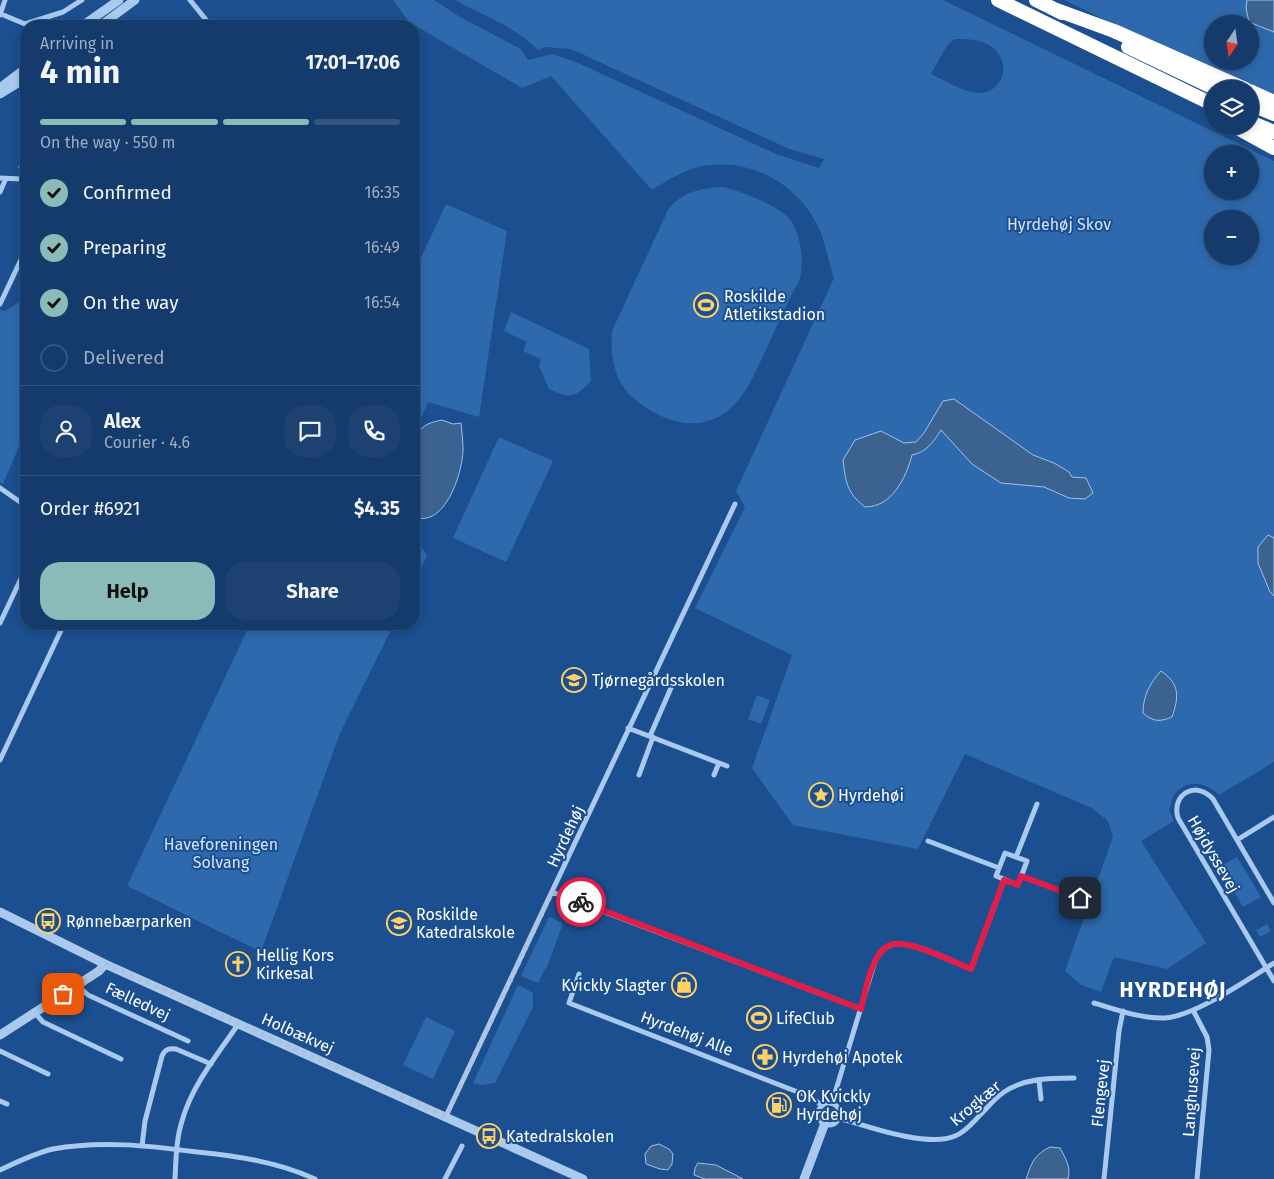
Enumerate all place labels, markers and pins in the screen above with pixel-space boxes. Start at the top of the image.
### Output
place label: Roskilde Atletikstadion [724,287,825,324]
sports icon: Roskilde Atletikstadion [693,292,719,318]
school or university icon: Tjørnegårdsskolen [561,667,587,693]
place label: Tjørnegårdsskolen [592,671,725,690]
place icon: Hyrdehøi [808,782,834,808]
place label: Hyrdehøi [838,786,904,805]
pin [1059,877,1101,919]
place label: Roskilde Katedralskole [416,905,515,942]
bus stop icon: Rønnebærparken [35,908,61,934]
school or university icon: Roskilde Katedralskole [386,910,412,936]
place label: Rønnebærparken [66,912,192,931]
place label: Hellig Kors Kirkesal [256,946,334,983]
church icon: Hellig Kors Kirkesal [225,951,251,977]
shop icon: Kvickly Slagter [671,972,697,998]
pin [42,973,84,1015]
place label: Kvickly Slagter [561,976,667,995]
sports icon: LifeClub [746,1005,772,1031]
place label: LifeClub [776,1009,835,1028]
pharmacy icon: Hyrdehøi Apotek [752,1044,778,1070]
place label: Hyrdehøi Apotek [782,1048,903,1067]
place label: OK Kvickly Hyrdehøj [796,1087,871,1124]
fuel station icon: OK Kvickly Hyrdehøj [766,1092,792,1118]
bus stop icon: Katedralskolen [476,1123,502,1149]
place label: Katedralskolen [506,1127,614,1146]

